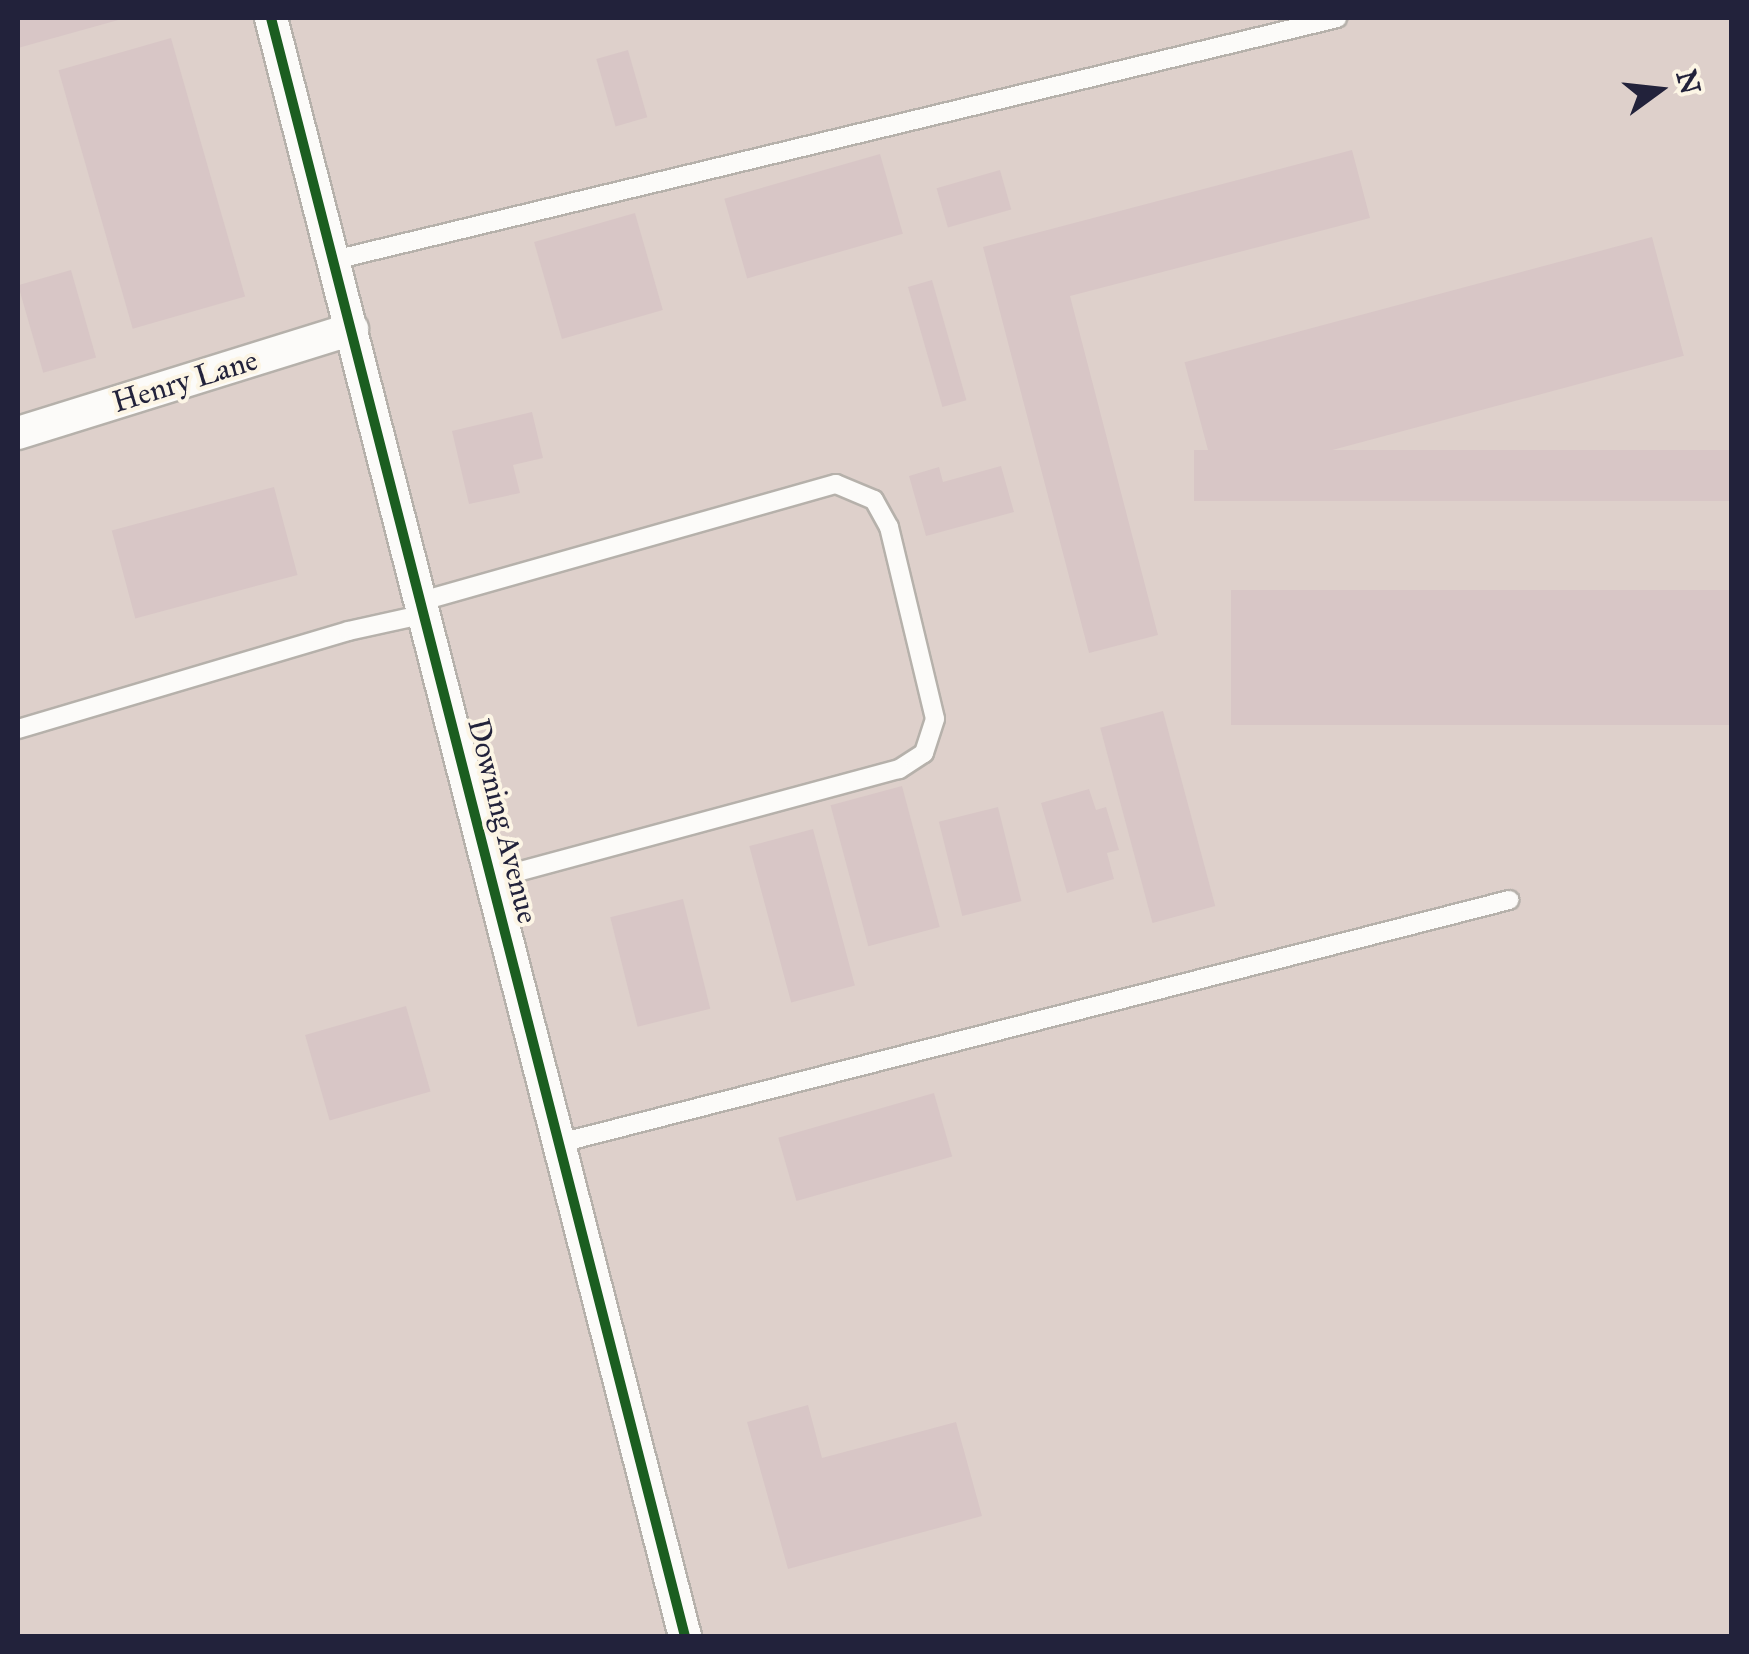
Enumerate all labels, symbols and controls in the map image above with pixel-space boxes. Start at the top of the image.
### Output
north arrow [1609,40,1709,140]
text: N [1668,66,1708,98]
street label: Henry Lane [108,342,262,420]
street label: Downing Avenue [460,715,546,927]

